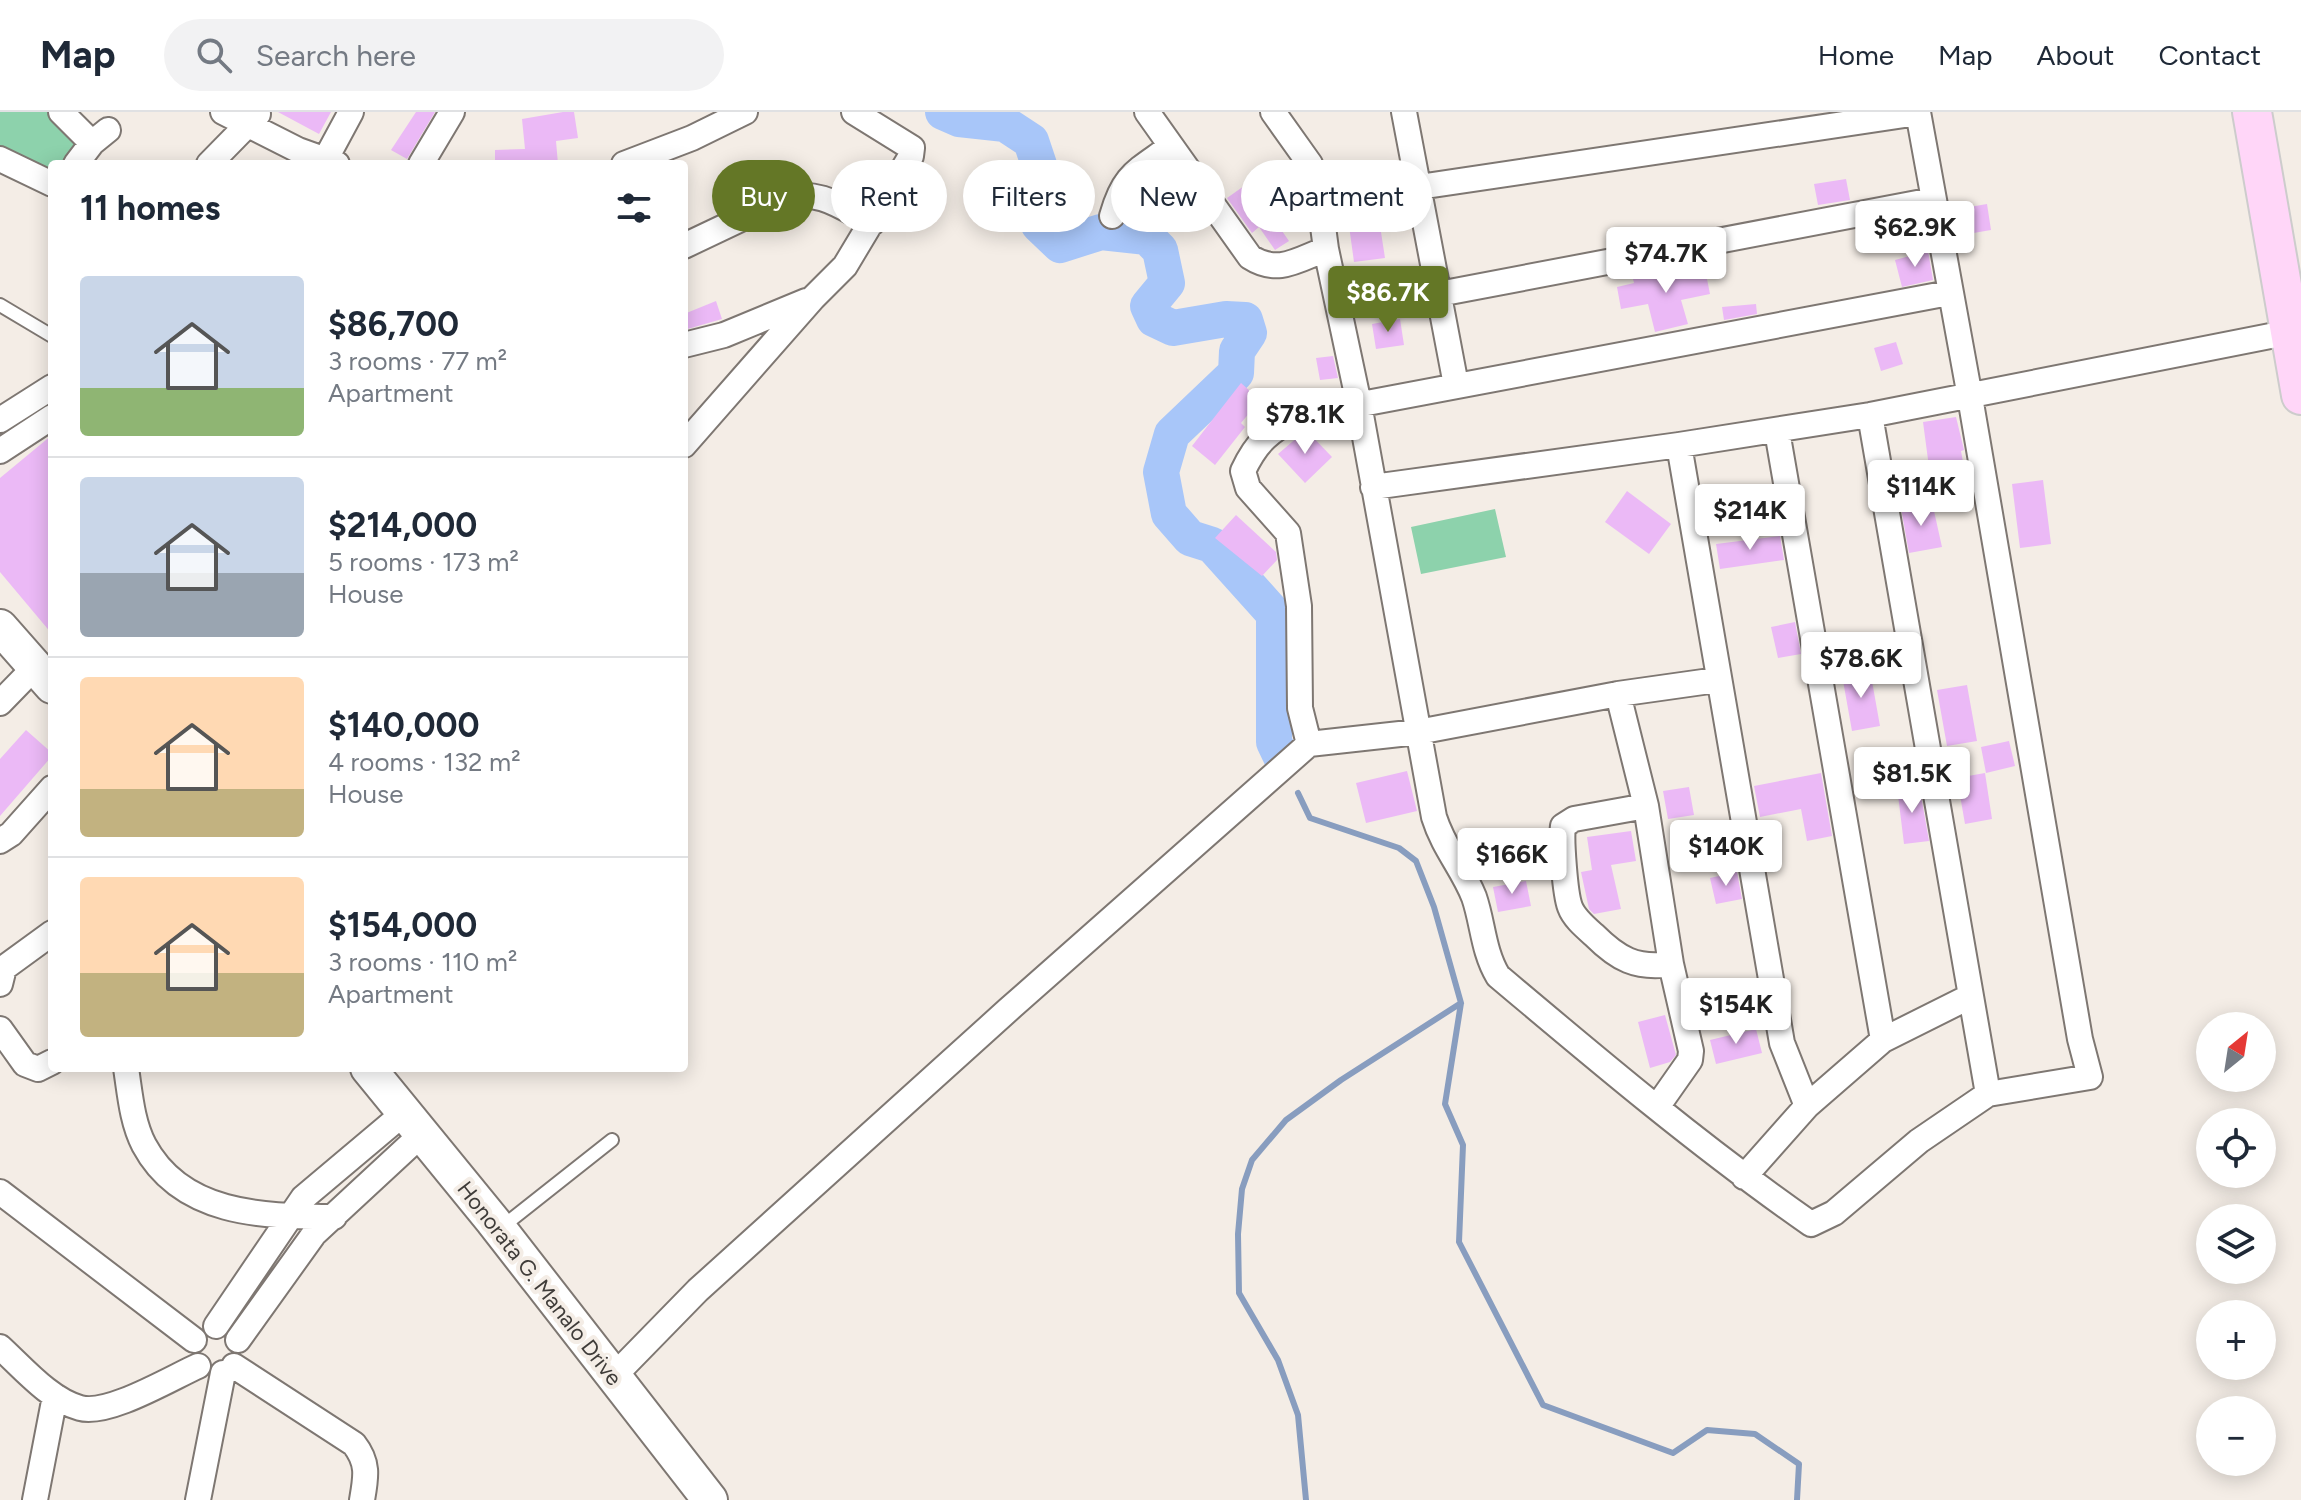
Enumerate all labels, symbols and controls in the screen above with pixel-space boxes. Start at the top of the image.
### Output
search box [164,19,724,91]
text: Map [40,32,116,78]
icon: search [192,33,236,77]
text: Search here [256,37,416,74]
text: Home [1818,38,1894,72]
text: Map [1938,38,1993,72]
text: About [2037,38,2114,72]
text: Contact [2158,38,2261,72]
chip: Buy [712,160,815,232]
chip: Rent [831,160,947,232]
chip: Filters [963,160,1095,232]
chip: New [1111,160,1225,232]
chip: Apartment [1241,160,1432,232]
icon: filters [612,186,656,230]
text: 11 homes [80,188,220,229]
pin: $62.9K [1850,201,1980,269]
text: $62.9K [1873,211,1957,243]
pin: $74.7K [1601,227,1731,295]
text: $74.7K [1624,237,1708,269]
pin: $86.7K [1323,266,1453,334]
text: $86.7K [1346,276,1430,308]
text: $86,700 [328,304,459,345]
icon: home [144,308,240,404]
text: 3 rooms · 77 m² [328,345,507,377]
text: Apartment [328,377,454,409]
pin: $78.1K [1240,388,1370,456]
text: $78.1K [1265,398,1345,430]
pin: $114K [1865,460,1977,528]
text: $114K [1886,470,1956,502]
pin: $214K [1694,484,1806,552]
text: $214K [1713,494,1787,526]
text: $214,000 [328,505,477,546]
icon: home [144,509,240,605]
text: 5 rooms · 173 m² [328,546,519,578]
text: House [328,578,403,610]
pin: $78.6K [1796,632,1926,700]
text: $78.6K [1819,642,1903,674]
text: $140,000 [328,705,480,746]
icon: home [144,709,240,805]
text: 4 rooms · 132 m² [328,746,521,778]
pin: $81.5K [1847,747,1977,815]
text: $81.5K [1872,757,1952,789]
text: House [328,778,403,810]
pin: $140K [1670,820,1782,888]
pin: $166K [1456,828,1568,896]
text: $140K [1688,830,1764,862]
text: $166K [1476,838,1548,870]
text: $154,000 [328,905,477,946]
icon: home [144,909,240,1005]
text: 3 rooms · 110 m² [328,946,517,978]
text: Apartment [328,978,454,1010]
pin: $154K [1680,978,1792,1046]
text: $154K [1699,988,1773,1020]
north arrow [2196,1012,2276,1092]
map controls [2196,1012,2276,1476]
button: locate [2196,1108,2276,1188]
street label: Honorata G. Manalo Drive [451,1176,628,1391]
button: layers [2196,1204,2276,1284]
button: + [2196,1300,2276,1380]
button: − [2196,1396,2276,1476]

